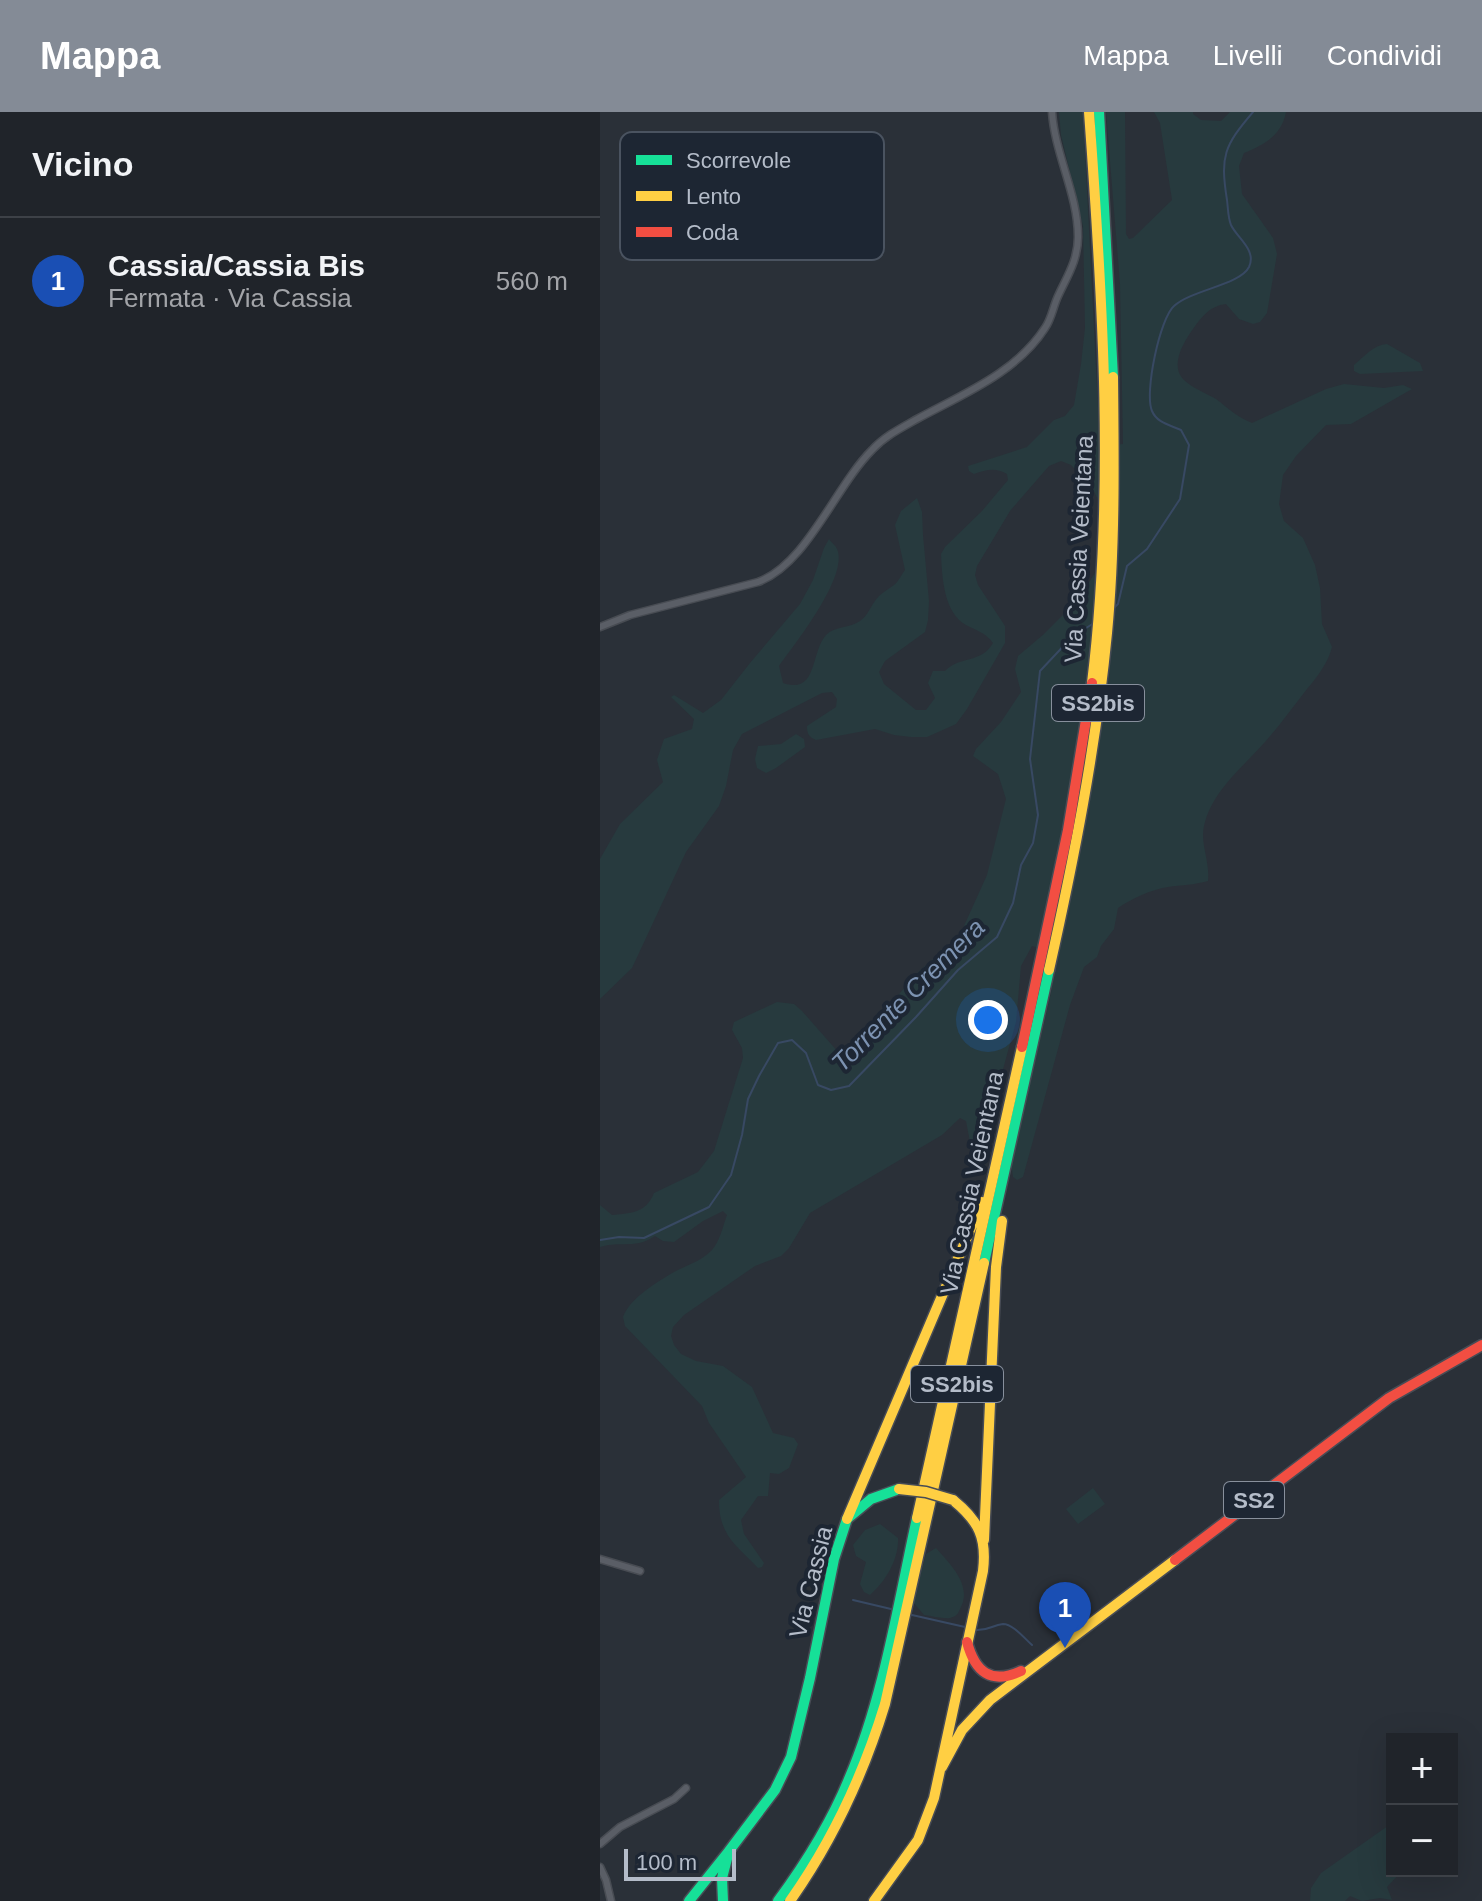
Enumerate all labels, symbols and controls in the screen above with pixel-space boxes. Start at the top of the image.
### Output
text: Mappa [40,35,160,77]
text: Mappa [1083,40,1169,71]
text: Livelli [1213,40,1283,71]
text: Condividi [1327,40,1442,71]
legend [620,132,884,260]
text: Vicino [32,145,133,183]
text: Scorrevole [686,148,791,173]
text: Lento [686,184,741,209]
text: Coda [686,220,739,245]
text: Cassia/Cassia Bis [108,249,365,282]
text: 1 [51,266,65,296]
text: 560 m [496,266,568,296]
text: Fermata · Via Cassia [108,283,352,313]
street label: Via Cassia Veientana [1059,434,1098,663]
road number: SS2bis [1052,685,1144,721]
water label: Torrente Cremera [825,912,991,1078]
your location [968,1000,1008,1040]
street label: Via Cassia Veientana [935,1068,1009,1297]
road number: SS2bis [911,1366,1003,1402]
road number: SS2 [1224,1482,1284,1518]
street label: Via Cassia [784,1523,838,1641]
pin: 1 [1039,1582,1091,1648]
map controls [1386,1733,1458,1877]
button: + [1386,1733,1458,1805]
button: − [1386,1805,1458,1877]
scale bar [624,1845,736,1881]
text: 100 m [636,1850,697,1875]

